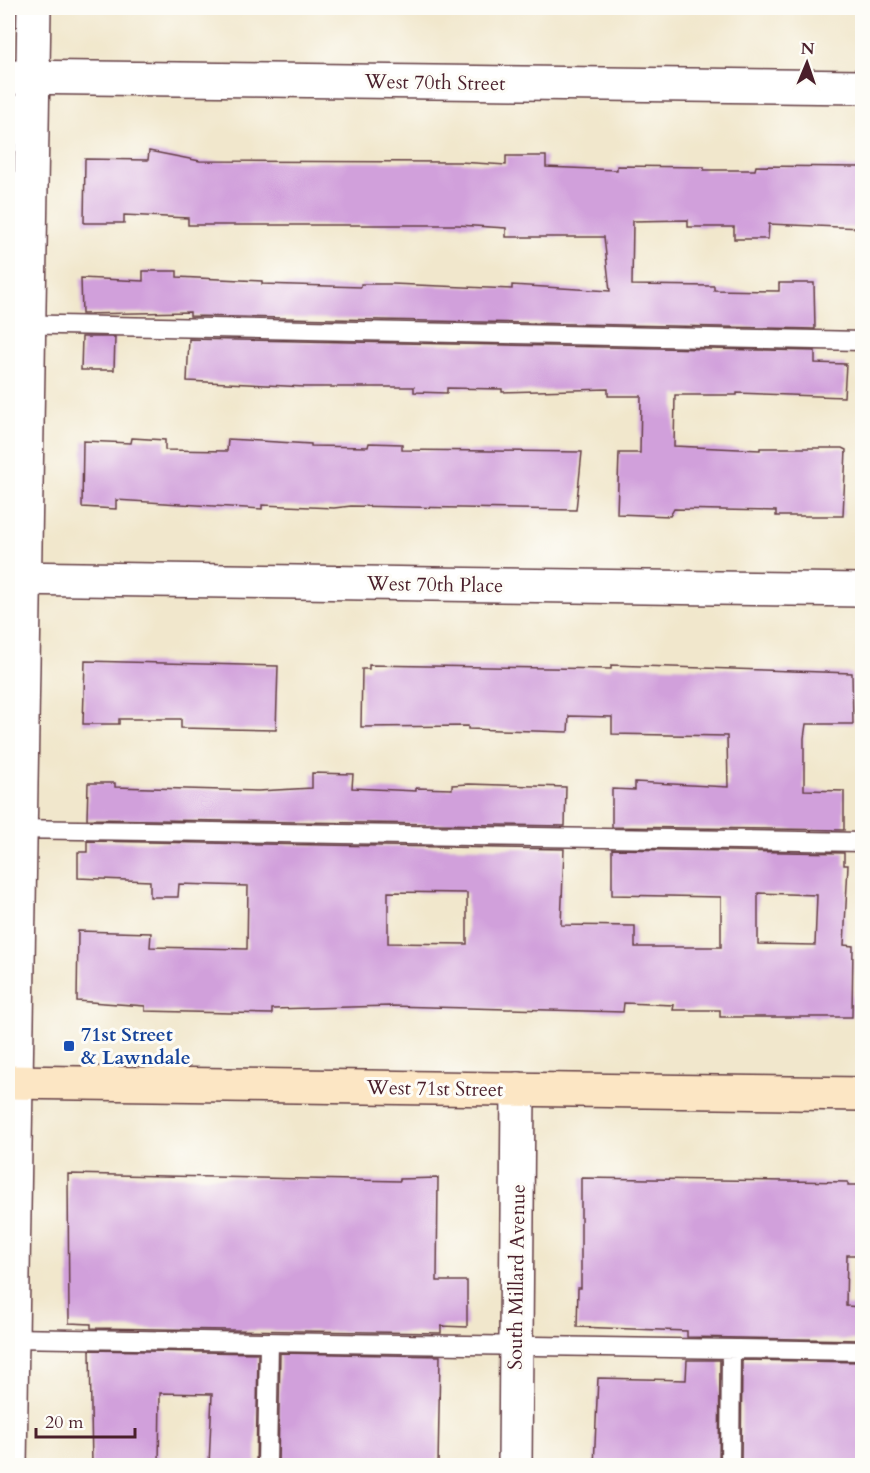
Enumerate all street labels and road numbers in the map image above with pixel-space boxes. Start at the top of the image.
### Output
street label: West 70th Street [363,68,506,97]
street label: West 70th Place [366,570,503,599]
street label: West 71st Street [365,1074,504,1103]
street label: South Millard Avenue [501,1184,532,1370]

